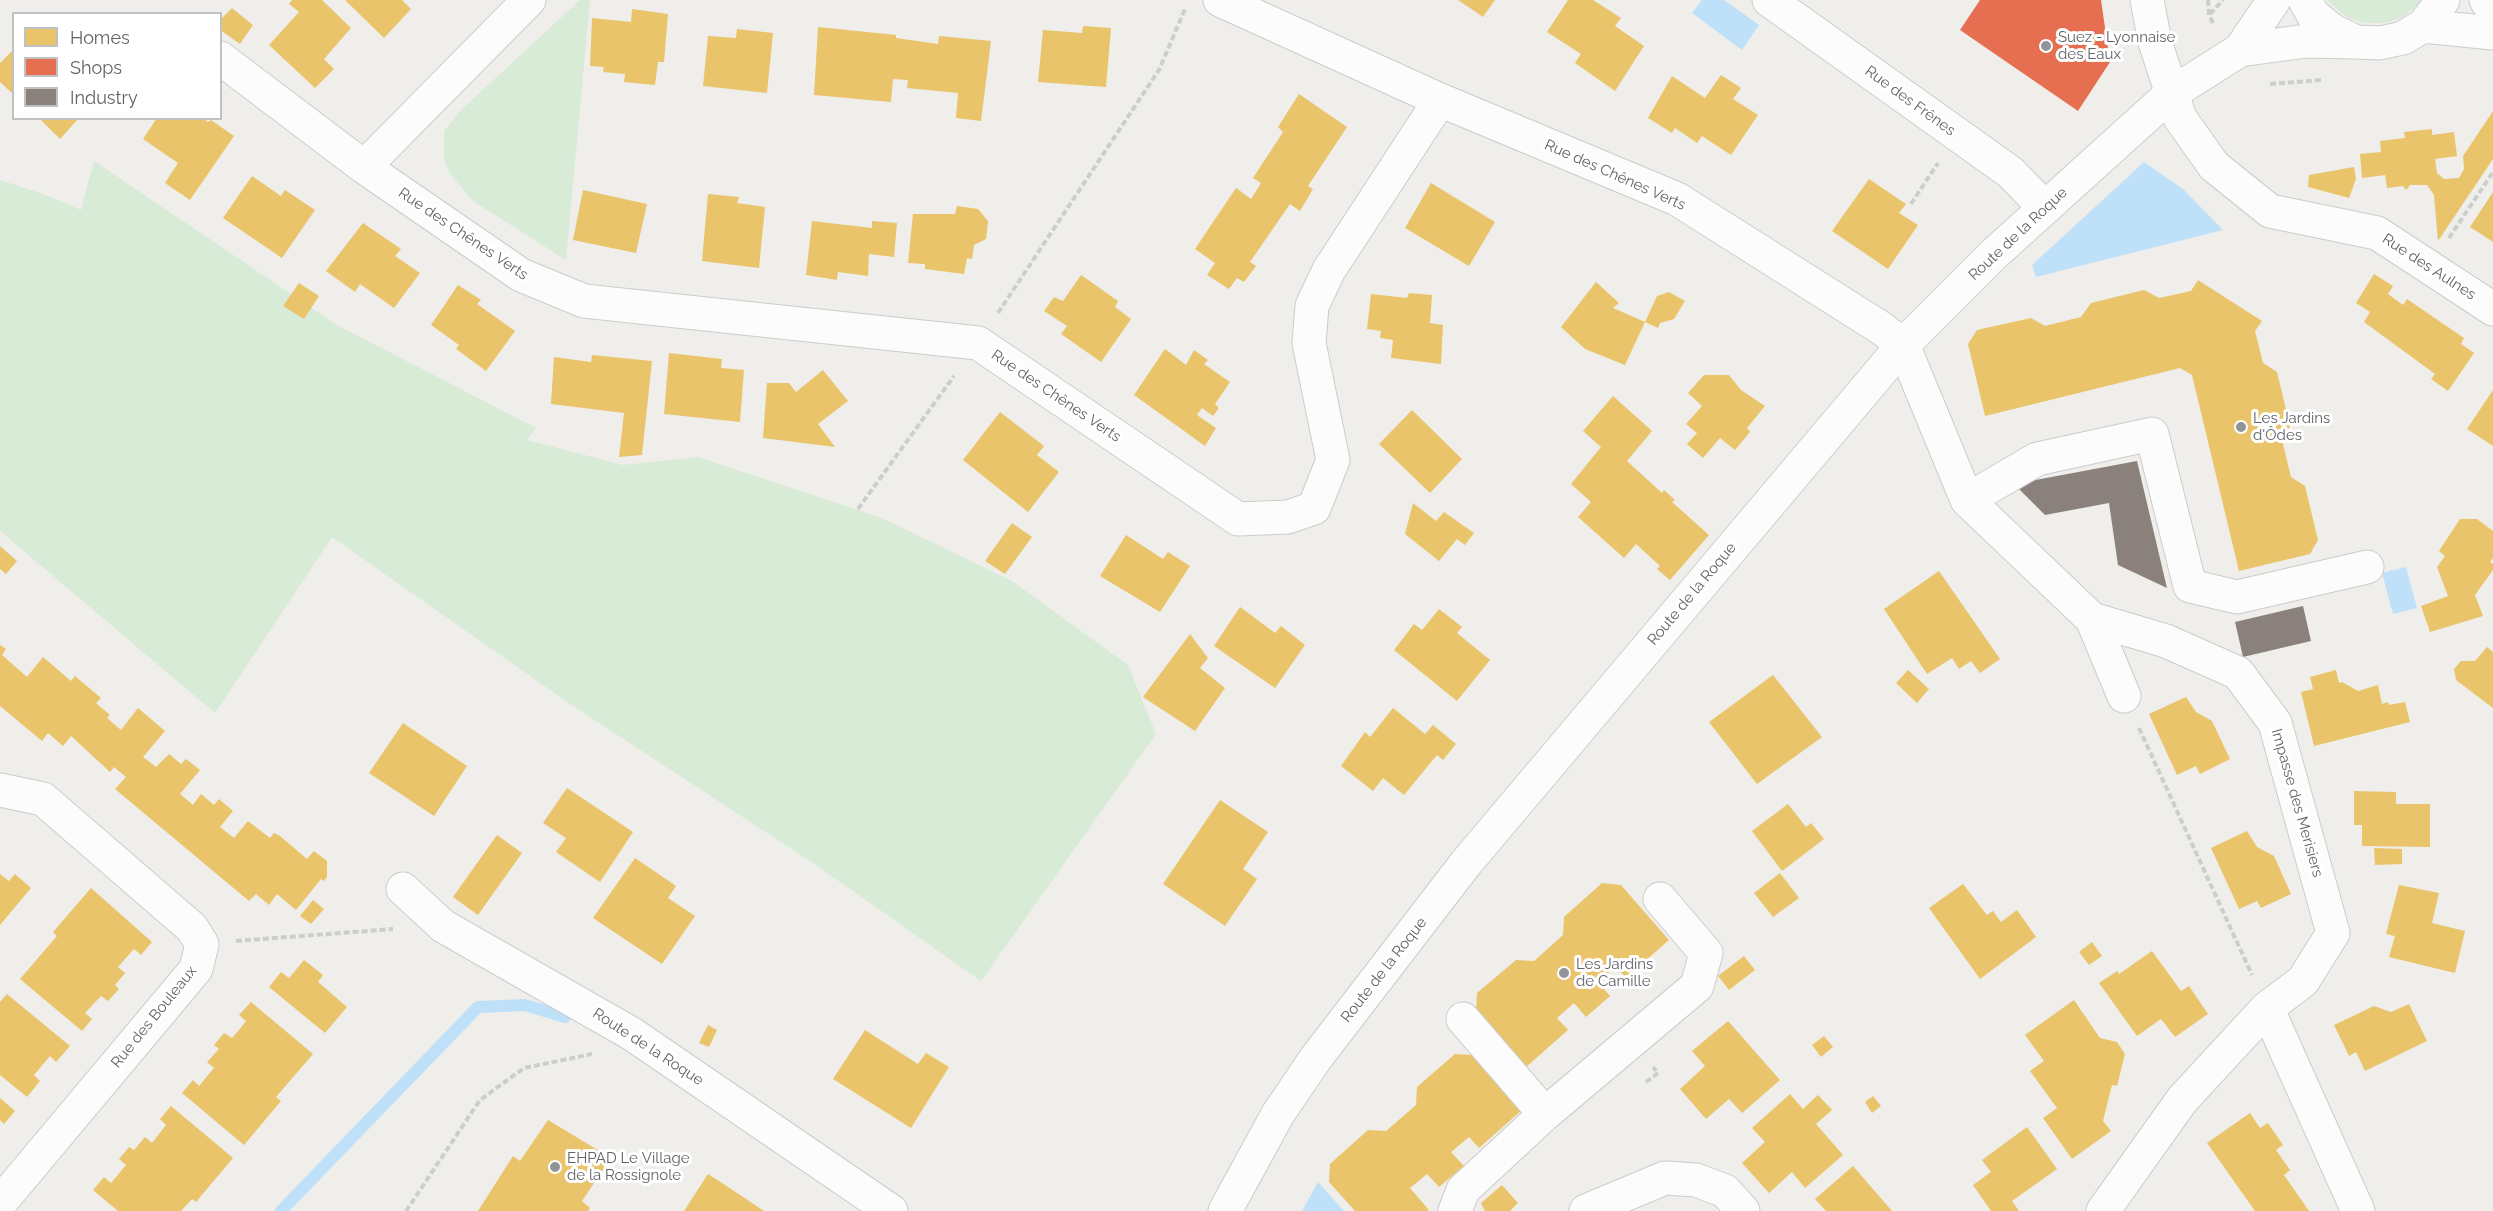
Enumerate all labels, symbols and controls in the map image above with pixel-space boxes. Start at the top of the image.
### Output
legend [12,12,222,120]
text: Homes [70,27,130,48]
place label: Suez - Lyonnaise des Eaux [2058,28,2175,63]
marker: Suez - Lyonnaise des Eaux [2039,39,2053,53]
text: Shops [70,57,122,78]
street label: Rue des Frênes [1861,62,1959,140]
text: Industry [70,87,138,108]
street label: Rue des Chênes Verts [1542,136,1688,214]
street label: Rue des Chênes Verts [395,184,531,284]
street label: Route de la Roque [1965,184,2071,284]
street label: Rue des Aulnes [2379,230,2479,304]
street label: Rue des Chênes Verts [988,346,1124,446]
place label: Les Jardins d'Ôdes [2253,409,2330,444]
marker: Les Jardins d'Ôdes [2234,420,2248,434]
street label: Route de la Roque [1644,539,1740,649]
street label: Impasse des Merisiers [2267,727,2327,879]
street label: Route de la Roque [1337,914,1431,1026]
place label: Les Jardins de Camille [1576,955,1653,990]
street label: Rue des Bouleaux [107,962,201,1072]
marker: Les Jardins de Camille [1557,966,1571,980]
street label: Route de la Roque [589,1004,707,1090]
place label: EHPAD Le Village de la Rossignole [567,1149,690,1184]
marker: EHPAD Le Village de la Rossignole [548,1160,562,1174]

